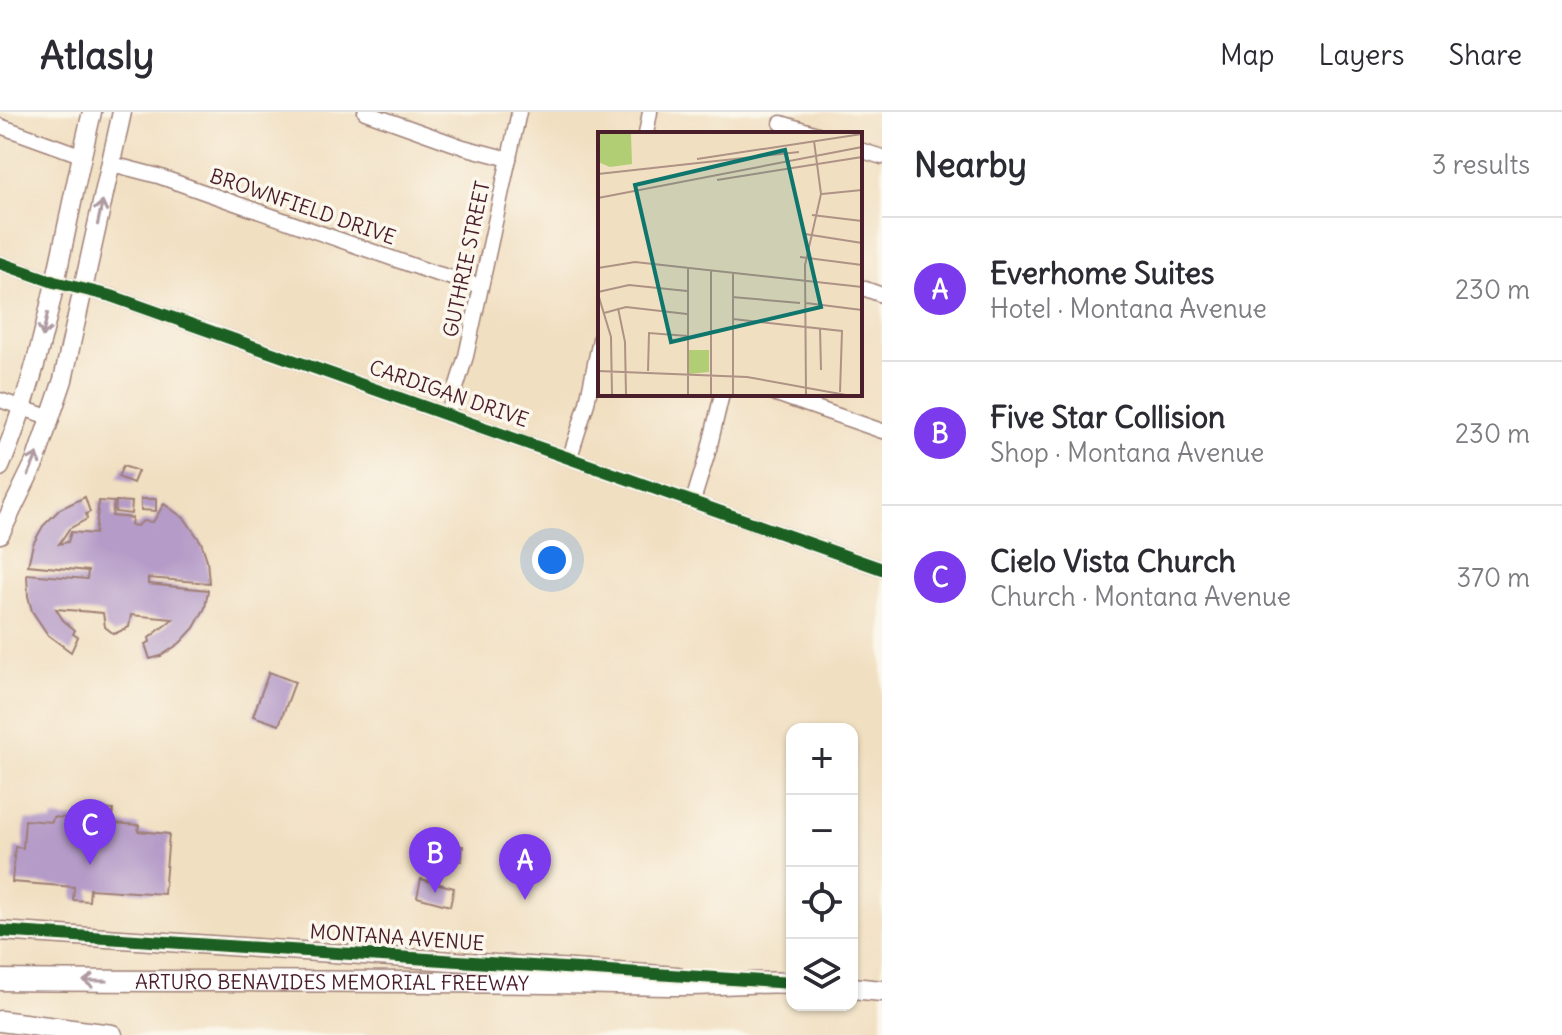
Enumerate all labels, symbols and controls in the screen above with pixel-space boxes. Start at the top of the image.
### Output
text: Atlasly [40,32,154,79]
text: Map [1220,37,1275,73]
text: Layers [1319,37,1405,73]
text: Share [1449,37,1522,73]
inset map [598,132,862,396]
text: Nearby [914,143,1027,186]
text: 3 results [1432,148,1530,181]
street label: BROWNFIELD DRIVE [207,163,399,249]
street label: GUTHRIE STREET [437,179,495,339]
one-way arrow [93,200,108,226]
text: Everhome Suites [990,254,1215,292]
text: A [932,273,948,306]
text: 230 m [1455,273,1530,306]
text: Hotel · Montana Avenue [990,292,1267,325]
one-way arrow [37,311,52,337]
street label: CARDIGAN DRIVE [366,354,532,432]
text: Five Star Collision [990,398,1225,436]
text: B [931,417,949,450]
text: 230 m [1455,417,1530,450]
text: Shop · Montana Avenue [990,436,1264,469]
one-way arrow [27,452,42,476]
your location [532,540,572,580]
text: Cielo Vista Church [990,542,1236,580]
text: C [931,561,949,594]
text: 370 m [1456,561,1530,594]
text: Church · Montana Avenue [990,580,1291,613]
map controls [786,723,858,1011]
button: + [786,723,858,795]
button: − [786,795,858,867]
pin: C [64,799,116,865]
pin: B [409,827,461,893]
pin: A [499,834,551,900]
button: locate [786,867,858,939]
street label: MONTANA AVENUE [309,918,485,956]
button: layers [786,939,858,1011]
street label: ARTURO BENAVIDES MEMORIAL FREEWAY [135,968,529,995]
one-way arrow [82,973,109,989]

